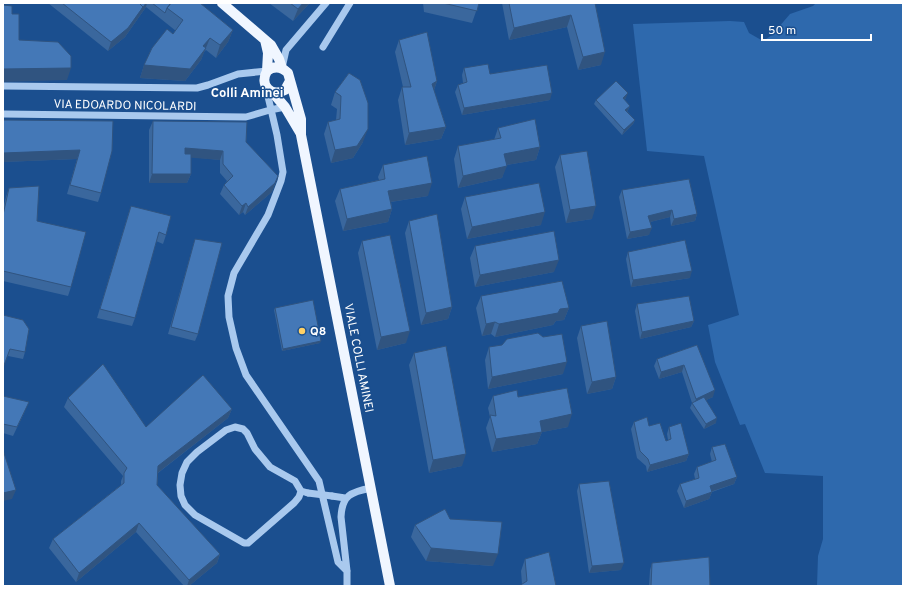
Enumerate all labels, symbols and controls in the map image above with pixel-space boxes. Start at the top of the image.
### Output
scale bar [762,16,871,42]
text: 50 m [768,23,796,39]
district label: Colli Aminei [211,86,283,102]
street label: VIA EDOARDO NICOLARDI [53,97,197,115]
street label: VIALE COLLI AMINEI [340,302,376,414]
place label: Q8 [310,324,326,340]
marker: Q8 [297,326,307,336]

